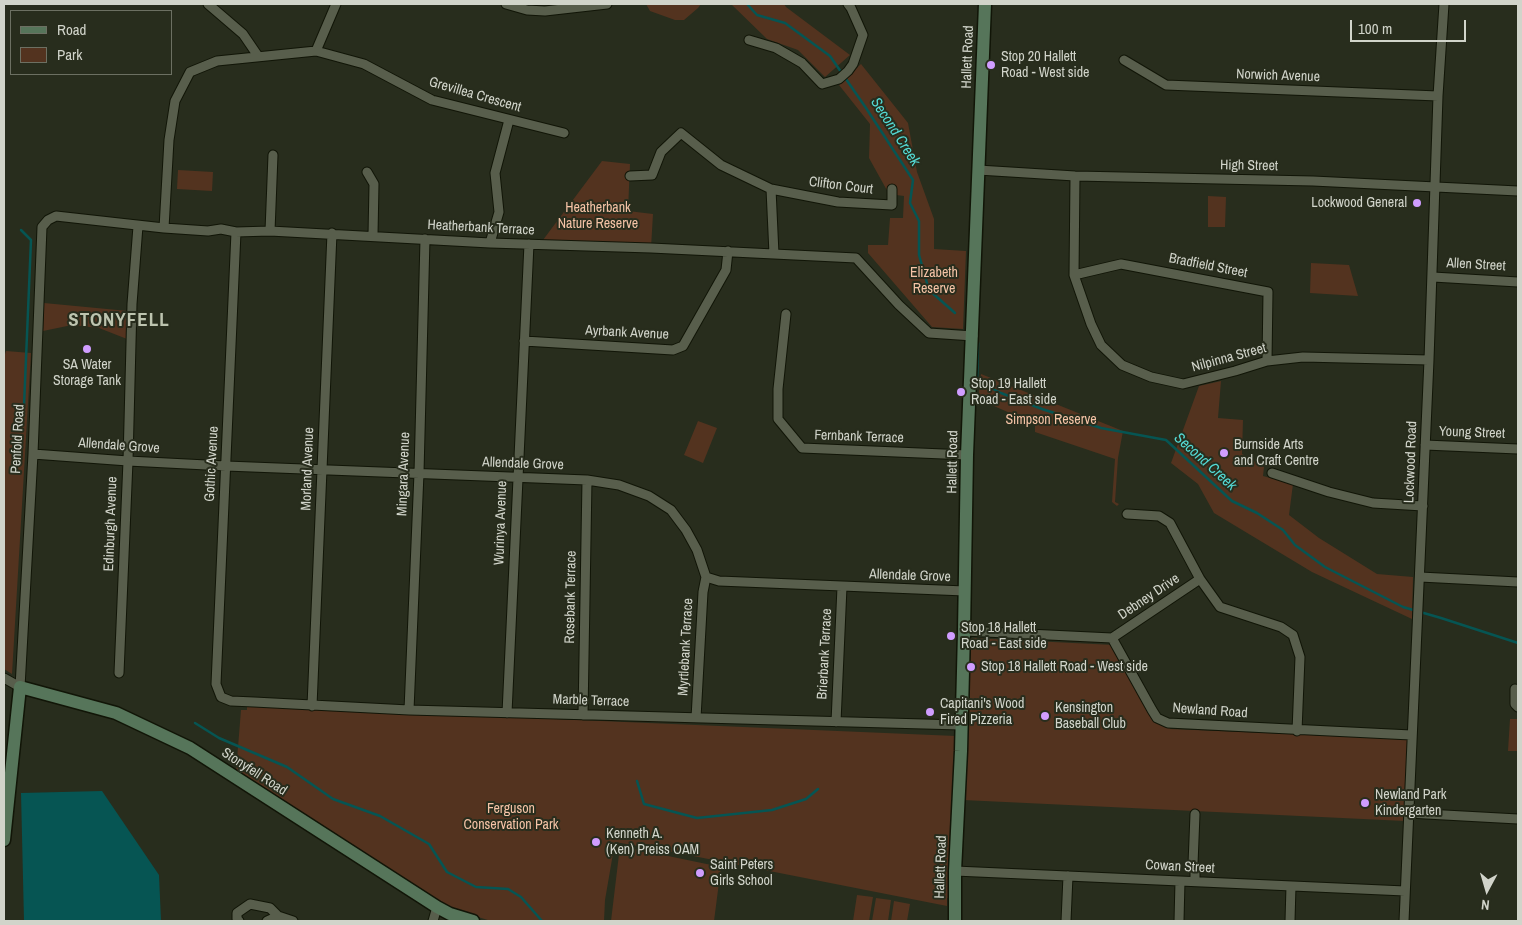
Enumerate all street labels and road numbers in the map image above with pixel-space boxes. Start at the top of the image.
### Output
street label: Hallett Road [959,25,977,89]
street label: Norwich Avenue [1236,66,1320,86]
street label: Grevillea Crescent [427,74,523,116]
street label: High Street [1220,157,1278,175]
street label: Clifton Court [808,174,874,198]
street label: Heatherbank Terrace [427,217,535,239]
street label: Bradfield Street [1167,250,1249,282]
street label: Allen Street [1446,255,1506,275]
street label: Ayrbank Avenue [585,322,669,344]
street label: Nilpinna Street [1190,340,1268,376]
street label: Penfold Road [8,404,28,474]
street label: Lockwood Road [1401,421,1421,503]
street label: Young Street [1439,423,1505,443]
street label: Gothic Avenue [202,426,222,502]
street label: Morland Avenue [298,427,318,511]
street label: Fernbank Terrace [814,427,904,447]
street label: Hallett Road [944,430,962,494]
street label: Mingara Avenue [394,432,414,516]
street label: Allendale Grove [78,435,160,457]
street label: Allendale Grove [482,454,564,474]
street label: Edinburgh Avenue [101,476,121,572]
street label: Wurinya Avenue [491,480,511,566]
street label: Rosebank Terrace [562,550,580,644]
street label: Allendale Grove [869,566,951,586]
street label: Debney Drive [1115,570,1183,624]
street label: Myrtlebank Terrace [675,598,697,696]
street label: Brierbank Terrace [814,608,836,700]
street label: Marble Terrace [552,691,630,711]
street label: Newland Road [1172,700,1248,722]
street label: Stonyfell Road [218,745,290,799]
street label: Hallett Road [932,835,950,899]
street label: Cowan Street [1145,857,1215,877]

